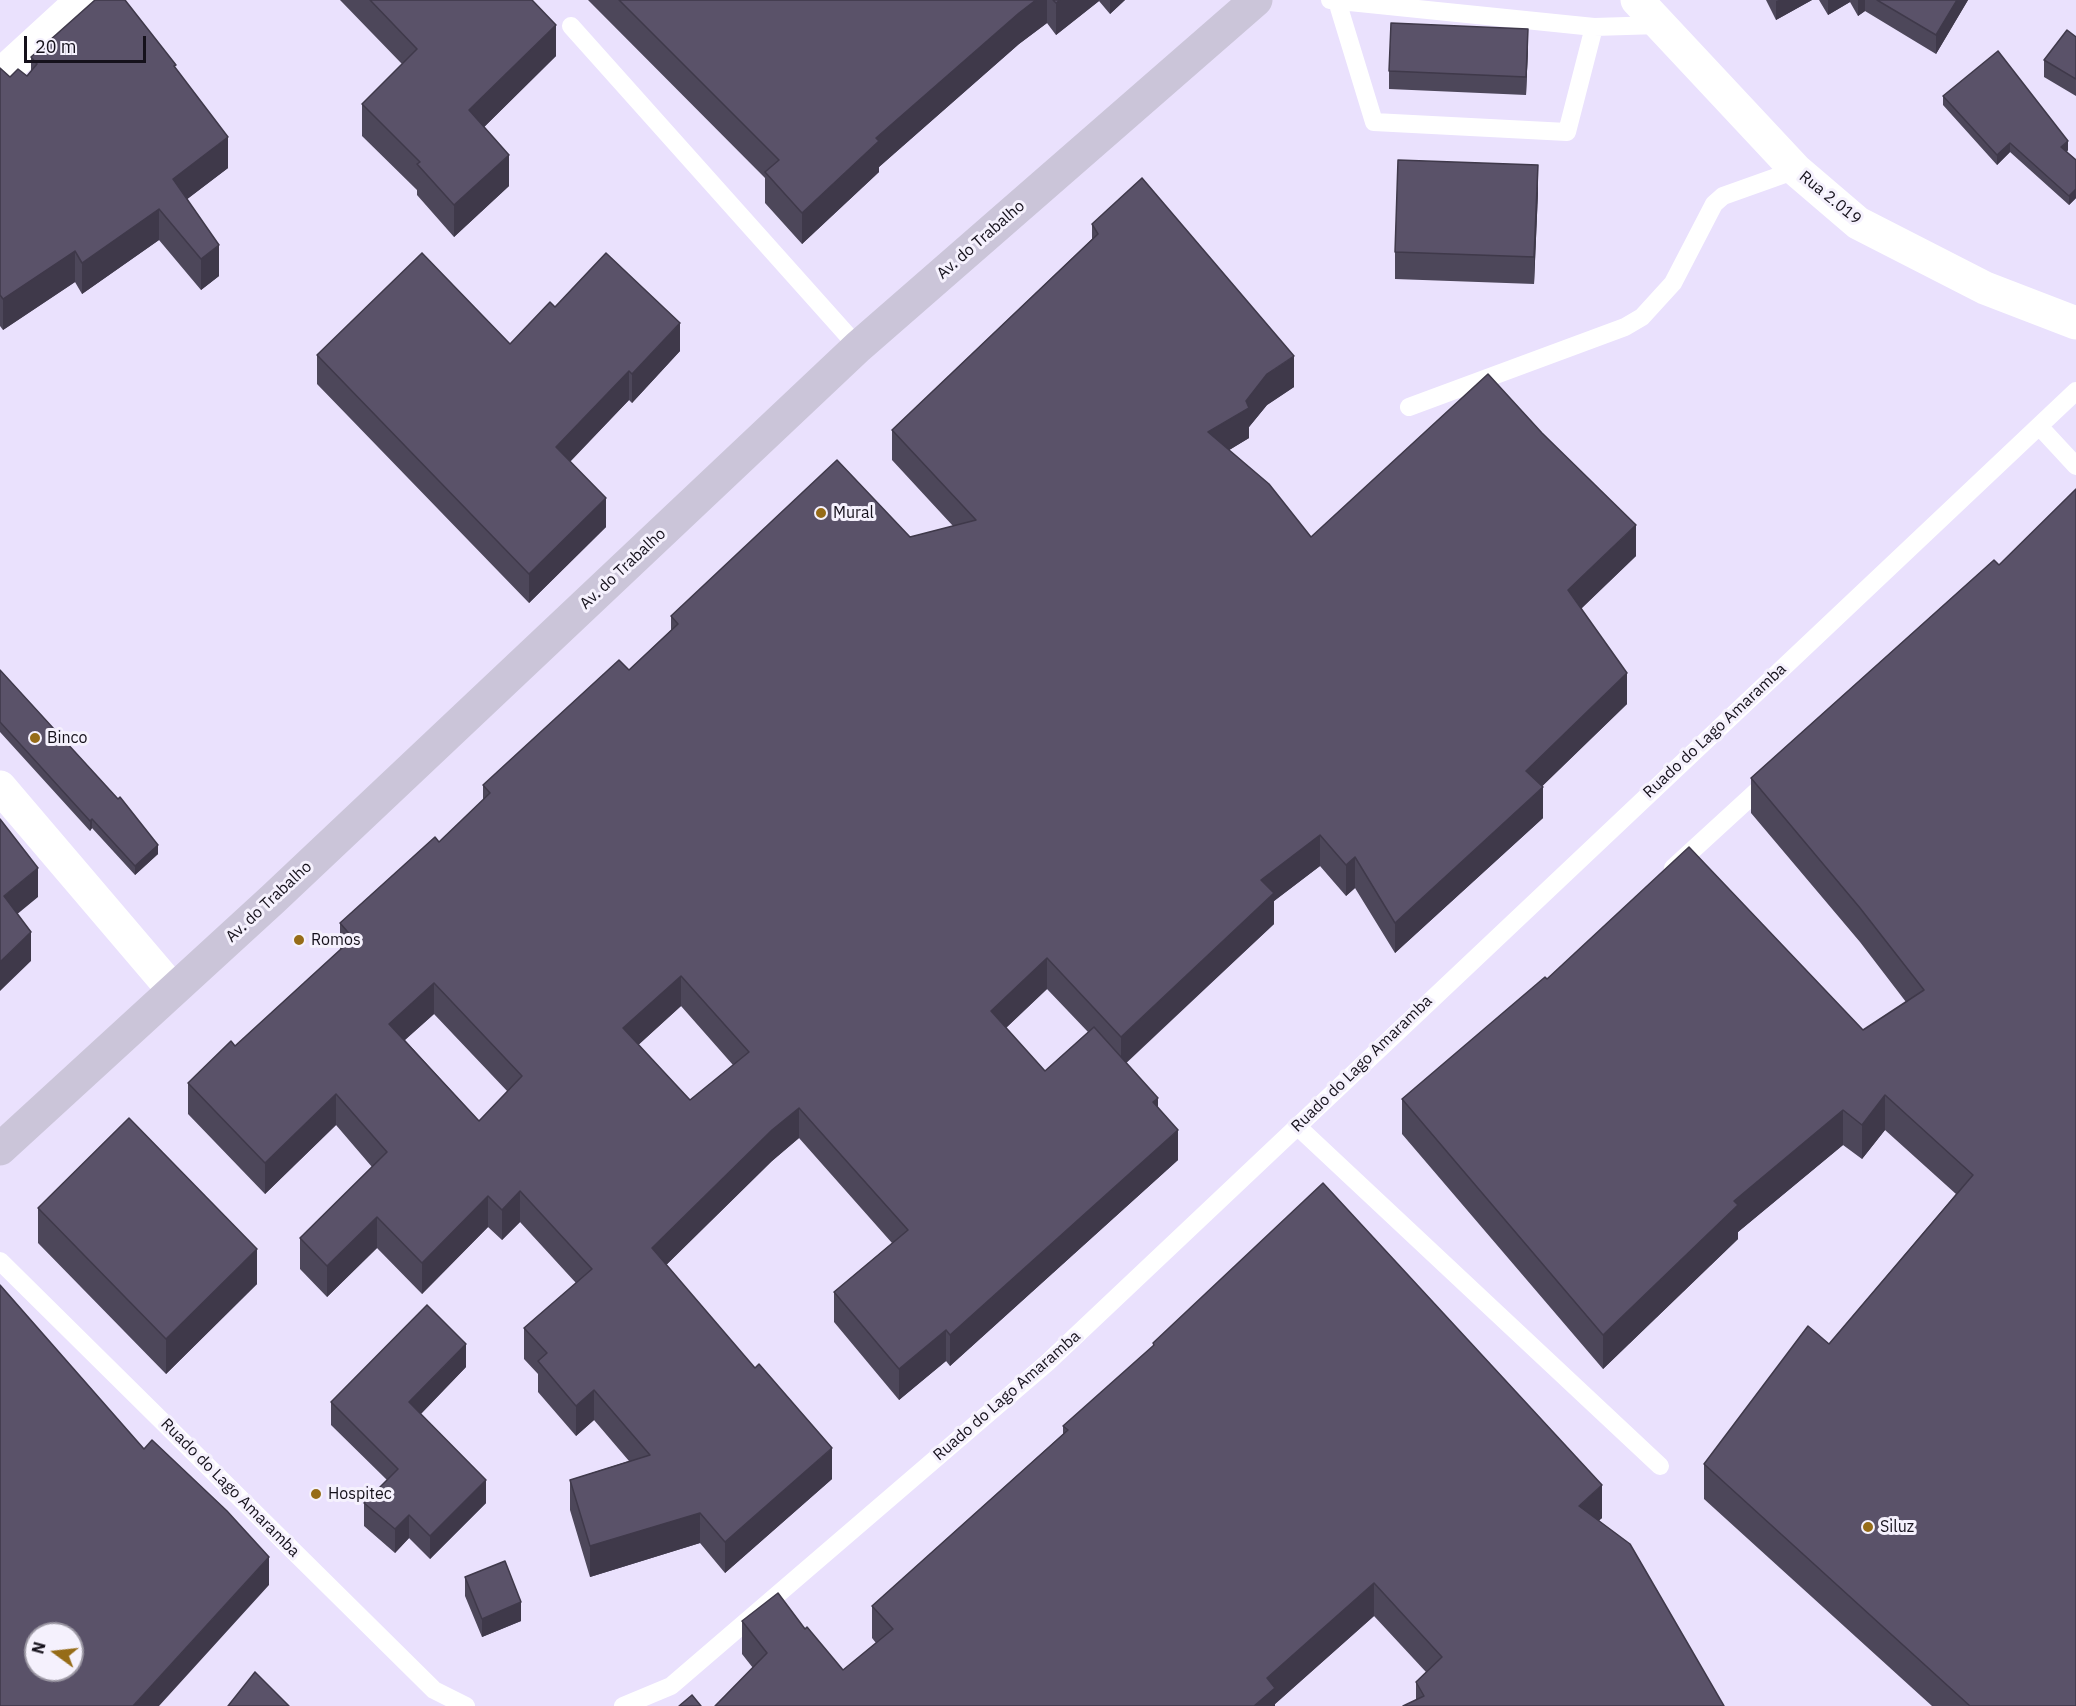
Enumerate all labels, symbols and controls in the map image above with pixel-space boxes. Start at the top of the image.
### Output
scale bar [27,24,148,62]
text: 20 m [35,35,77,58]
street label: Rua 2.019 [1795,167,1865,229]
street label: Av. do Trabalho [933,197,1029,283]
place label: Mural [833,503,874,523]
marker: Mural [814,506,828,520]
street label: Av. do Trabalho [576,524,670,614]
street label: Ruado do Lago Amaramba [1640,660,1790,802]
place label: Binco [47,728,87,748]
marker: Binco [28,731,42,745]
street label: Av. do Trabalho [222,857,316,947]
place label: Romos [311,930,361,950]
marker: Romos [292,933,306,947]
street label: Ruado do Lago Amaramba [1288,992,1436,1136]
street label: Ruado do Lago Amaramba [930,1327,1084,1465]
street label: Ruado do Lago Amaramba [157,1415,303,1561]
place label: Hospitec [328,1484,392,1504]
marker: Hospitec [309,1487,323,1501]
place label: Siluz [1880,1517,1914,1537]
marker: Siluz [1861,1520,1875,1534]
north arrow [24,1622,84,1682]
text: N [27,1640,50,1656]

